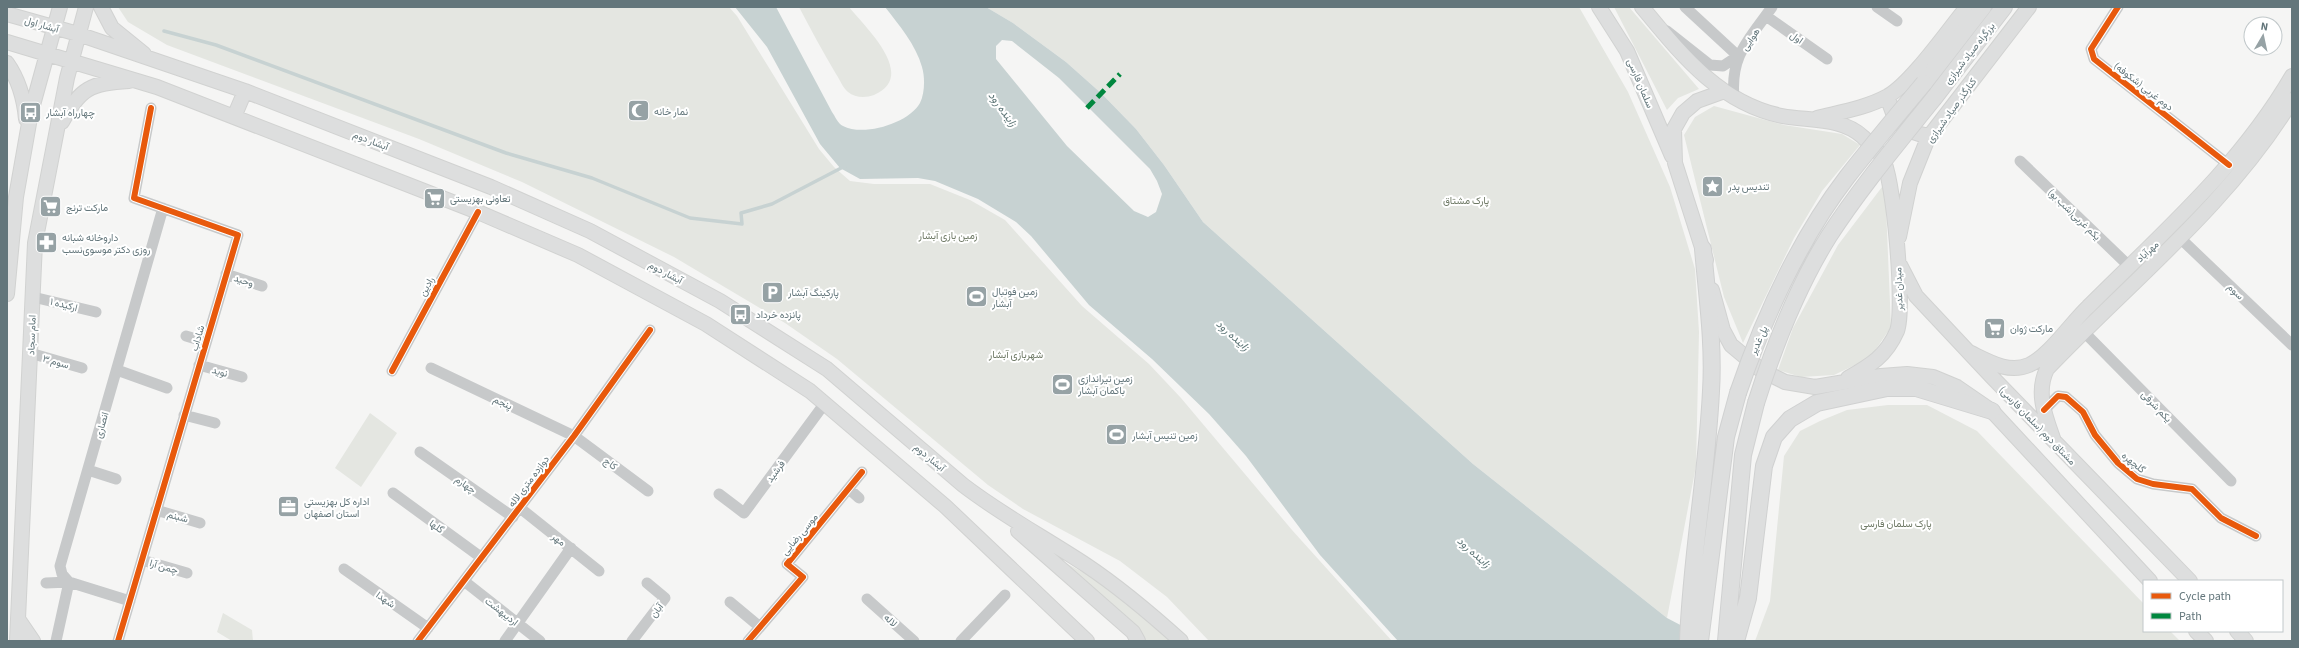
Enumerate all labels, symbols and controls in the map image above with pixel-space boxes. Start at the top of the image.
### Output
street label: آبشار اول [23,13,61,37]
north arrow [2243,16,2283,56]
text: N [2260,19,2269,35]
street label: بزرگراه صیاد شیرازی [1941,20,1998,87]
street label: هوایی [1738,25,1764,54]
street label: اول [1787,28,1806,47]
street label: سلمان فارسی [1623,57,1657,110]
street label: دوم غربی (شکوفه) [2111,59,2176,114]
street label: کنارگذر صیاد شیرازی [1923,75,1981,146]
water label: زاینده رود [985,89,1021,131]
mosque icon: نمار خانه [625,98,651,124]
bus stop icon: چهارراه آبشار [18,99,44,125]
place label: نمار خانه [654,105,688,119]
place label: چهارراه آبشار [45,106,95,120]
street label: آبشار دوم [351,128,391,154]
place icon: تندیس پدر [1699,173,1725,199]
place label: تندیس پدر [1727,180,1769,194]
supermarket icon: تعاونی بهزیستی [422,185,448,211]
street label: یکم غربی(شب بو) [2045,186,2104,244]
place label: تعاونی بهزیستی [450,192,511,206]
supermarket icon: مارکت ترنج [38,194,64,220]
park label: پارک مشتاق [1443,194,1489,208]
place label: مارکت ترنج [66,201,108,215]
park label: زمین بازی آبشار [918,229,977,243]
pharmacy icon: داروخانه شبانه روزی دکتر موسوی‌نسب [34,230,60,256]
place label: داروخانه شبانه روزی دکتر موسوی‌نسب [62,231,151,257]
street label: مهرآباد [2133,238,2162,266]
street label: آبشار دوم [646,258,686,288]
street label: میدان غدیر [1891,267,1907,312]
street label: وحید [232,271,255,291]
street label: رادین [416,274,438,299]
parking icon: پارکینگ آبشار [760,279,786,305]
street label: سوم [2224,280,2247,303]
sports icon: زمین فوتبال آبشار [963,284,989,310]
place label: زمین فوتبال آبشار [991,285,1038,311]
place label: پارکینگ آبشار [787,286,839,300]
street label: ارکیده ۱ [49,295,79,315]
bus stop icon: پانزده خرداد [728,301,754,327]
place label: پانزده خرداد [756,308,801,322]
street label: امام سجاد [24,315,40,355]
supermarket icon: مارکت ژوان [1982,315,2008,341]
water label: زاینده رود [1213,317,1253,355]
place label: مارکت ژوان [2010,322,2053,336]
street label: شاداب [187,324,209,353]
street label: پل غدیر [1746,324,1771,358]
park label: شهربازی آبشار [988,348,1043,362]
street label: سوم ۳ [41,352,71,372]
street label: نوید [210,363,229,381]
sports icon: زمین تیراندازی باکمان آبشار [1050,371,1076,397]
place label: زمین تیراندازی باکمان آبشار [1077,372,1133,398]
street label: مشتاق دوم (سلمان فارسی) [1996,383,2079,468]
street label: یکم شرقی [2138,388,2175,425]
street label: پنجم [491,392,514,413]
street label: انصاری [92,410,112,440]
sports icon: زمین تنیس آبشار [1104,422,1130,448]
place label: زمین تنیس آبشار [1131,429,1198,443]
street label: آبشار دوم [911,441,949,475]
street label: گلچهره [2118,449,2149,477]
street label: دوازده متری لاله [505,453,553,510]
street label: کاج [601,454,621,474]
street label: فرشید [763,457,789,486]
street label: چهارم [452,473,479,497]
office icon: اداره کل بهزیستی استان اصفهان [276,494,302,520]
place label: اداره کل بهزیستی استان اصفهان [304,495,369,521]
street label: شبنم [166,507,190,527]
street label: موسی رضایی [778,511,821,559]
street label: گلها [426,517,447,537]
park label: پارک سلمان فارسی [1860,517,1932,531]
street label: مهر [548,529,568,550]
water label: زاینده رود [1454,534,1494,572]
street label: چمن آرا [148,556,180,578]
legend [2143,580,2283,632]
street label: شهدا [373,588,398,611]
text: Cycle path [2179,588,2231,605]
street label: اردیبهشت [482,594,521,629]
street label: آبان [647,600,667,621]
text: Path [2179,608,2202,625]
street label: لاله [881,611,900,631]

